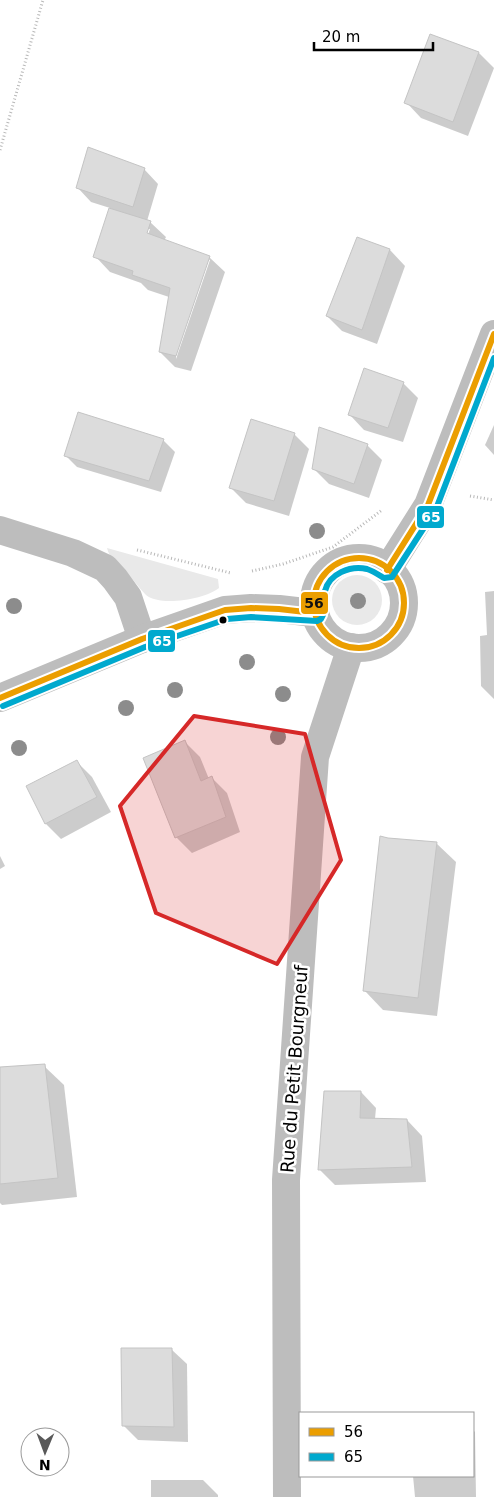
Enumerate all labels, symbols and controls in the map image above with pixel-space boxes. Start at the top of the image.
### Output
scale bar [314,20,433,52]
text: 20 m [322,28,360,46]
line badge: 65 [416,505,445,529]
text: 65 [421,509,441,525]
line badge: 56 [300,591,329,615]
text: 56 [304,595,324,611]
unlabelled marker [218,615,228,625]
line badge: 65 [147,629,176,653]
text: 65 [152,633,172,649]
street label: Rue du Petit Bourgneuf [276,964,312,1174]
legend [299,1412,474,1477]
text: 56 [344,1423,363,1441]
north arrow [20,1427,70,1477]
text: 65 [344,1448,363,1466]
text: N [39,1457,51,1473]

